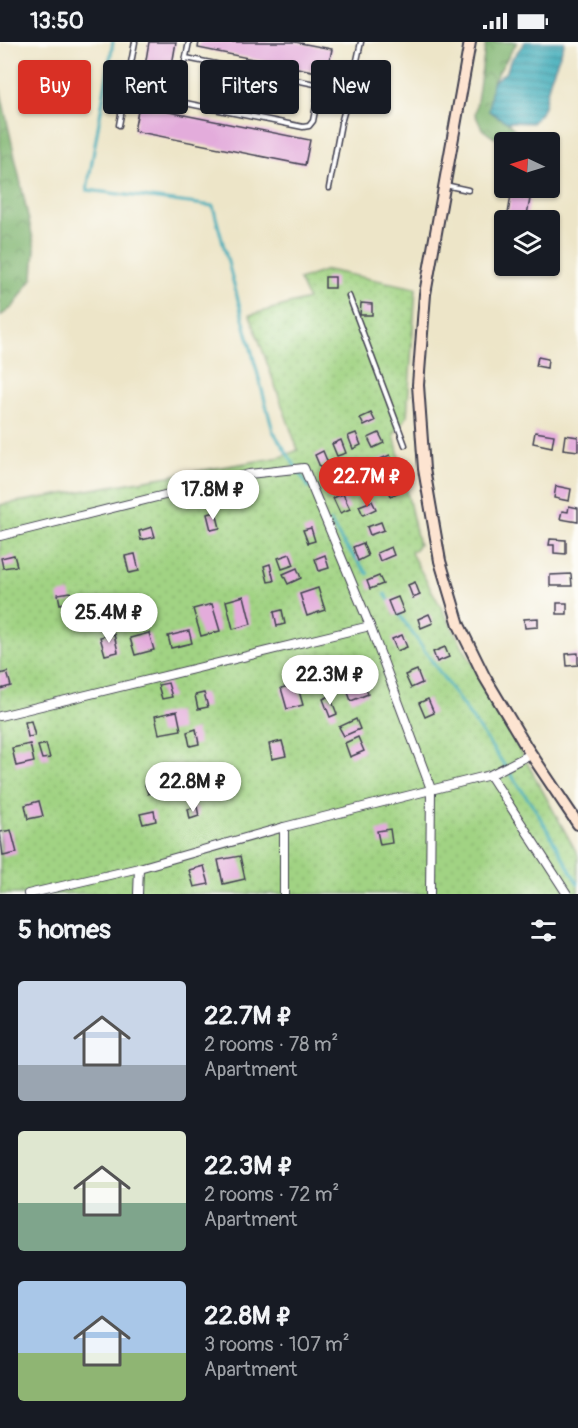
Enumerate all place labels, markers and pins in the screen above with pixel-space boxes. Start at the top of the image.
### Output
pin: 22.7M ₽ [312,457,422,508]
pin: 17.8M ₽ [158,470,268,521]
pin: 25.4M ₽ [54,593,164,644]
pin: 22.3M ₽ [275,655,385,706]
pin: 22.8M ₽ [138,762,248,813]

